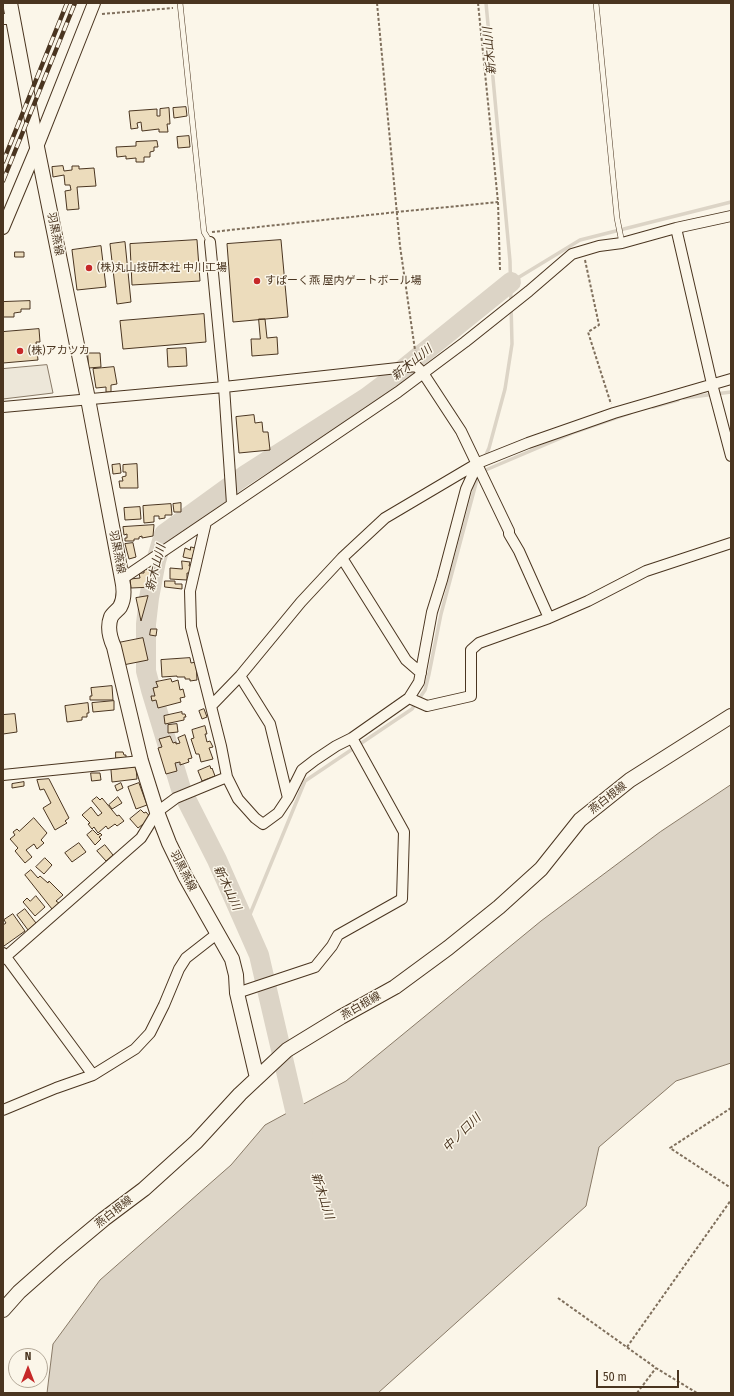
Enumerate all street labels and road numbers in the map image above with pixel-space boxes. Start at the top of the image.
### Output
street label: 羽黒燕線 [44,211,66,257]
street label: 羽黒燕線 [106,529,128,575]
street label: 燕白根線 [587,779,629,817]
street label: 羽黒燕線 [167,848,199,894]
street label: 燕白根線 [339,989,383,1023]
street label: 燕白根線 [93,1193,135,1231]

